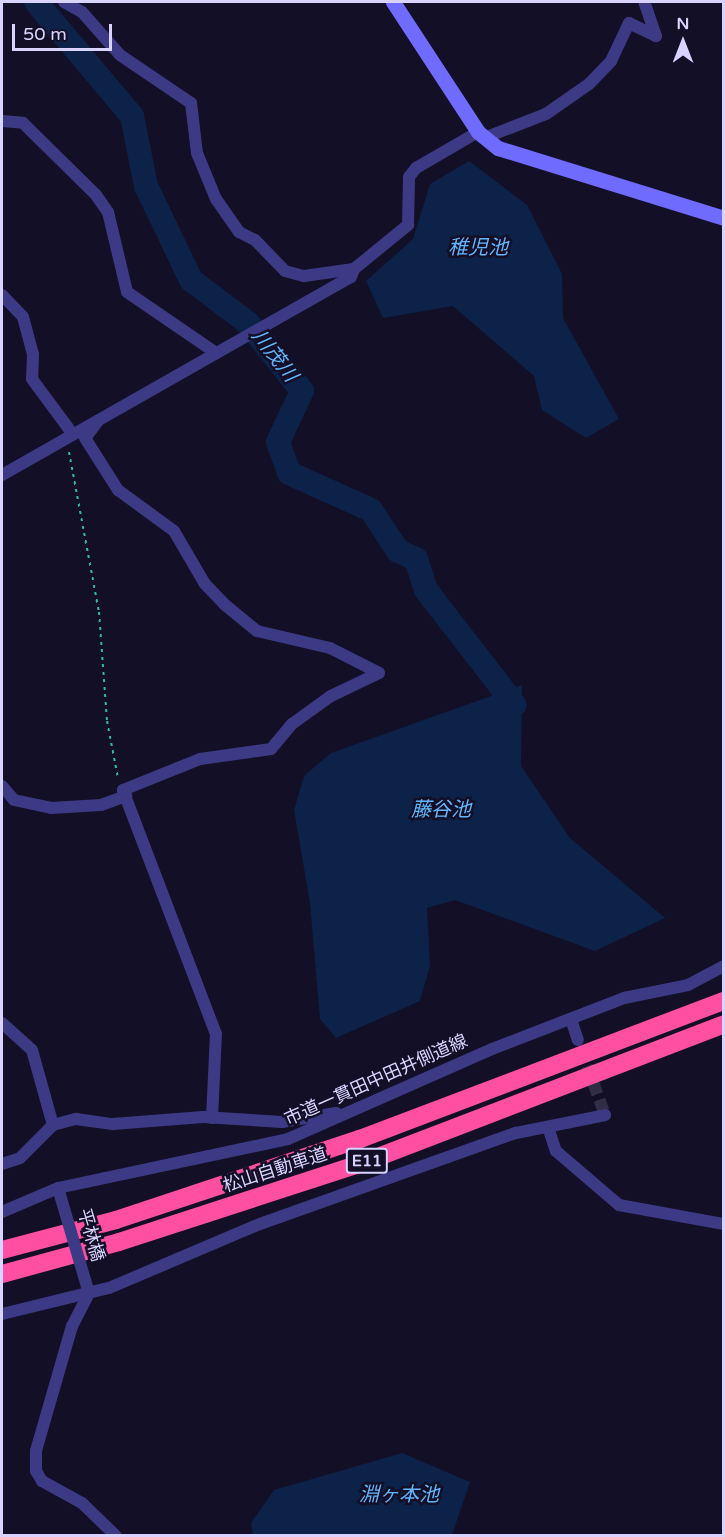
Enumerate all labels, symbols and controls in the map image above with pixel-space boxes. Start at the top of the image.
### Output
scale bar [15,12,116,50]
north arrow [653,12,713,72]
text: N [677,14,689,34]
text: 50 m [23,23,67,45]
water label: 稚児池 [448,236,508,260]
water label: 川茂川 [246,325,302,387]
water label: 藤谷池 [411,798,471,822]
street label: 市道一貫田中田井側道線 [281,1030,471,1130]
street label: 松山自動車道 [220,1143,330,1197]
road number: E11 [344,1148,389,1174]
street label: 平林橋 [73,1206,109,1264]
water label: 淵ヶ本池 [359,1483,439,1507]

